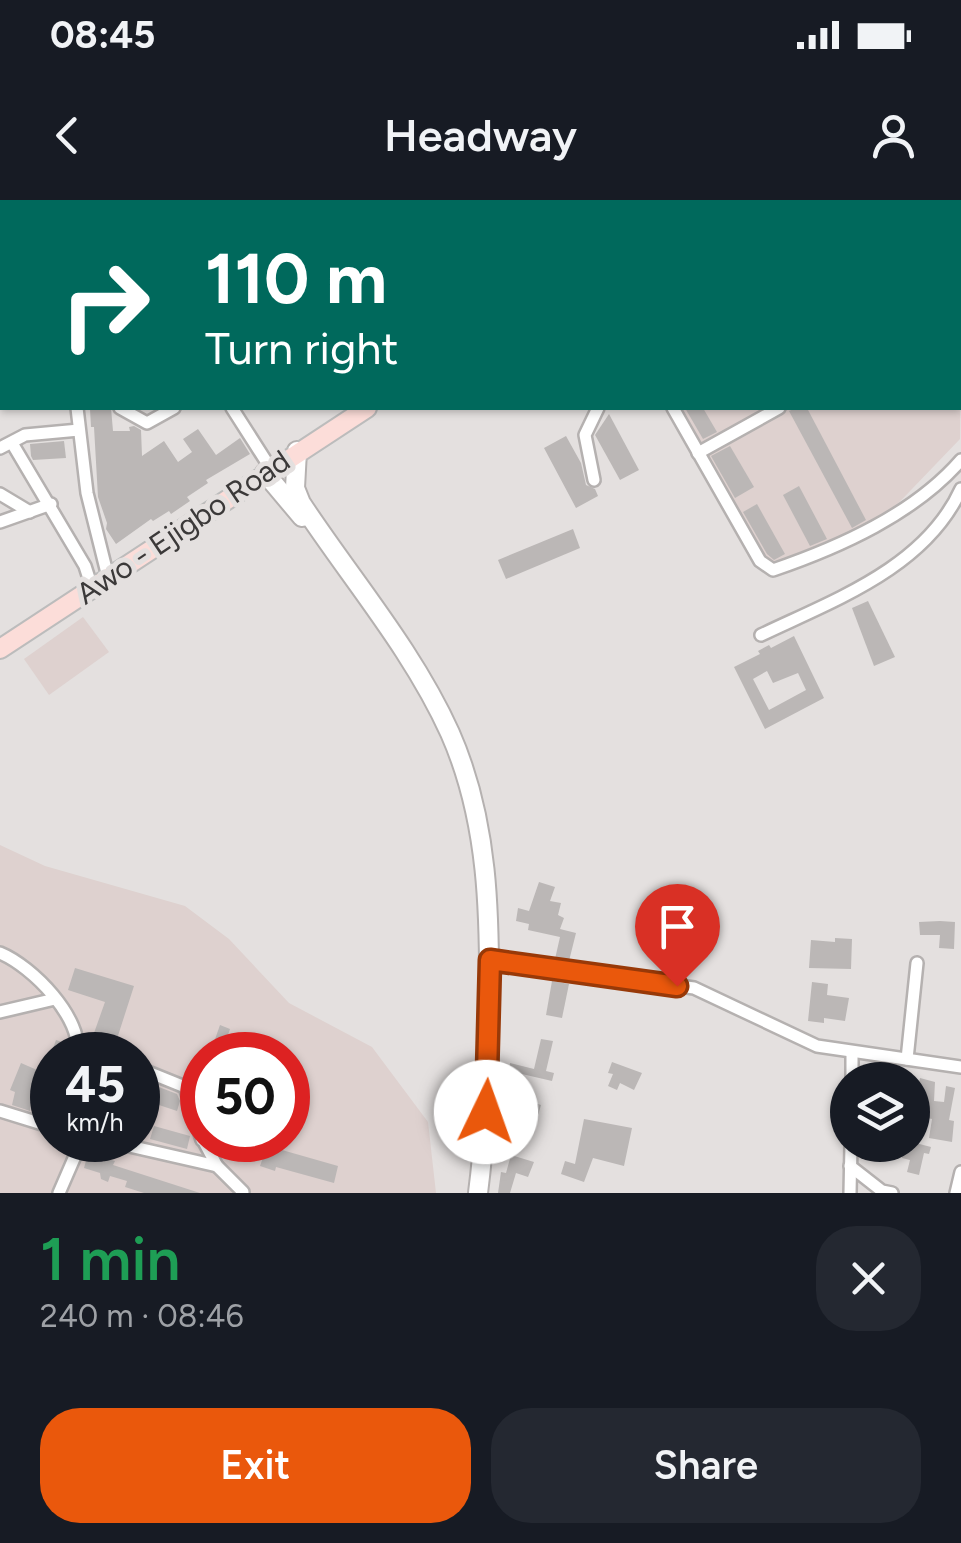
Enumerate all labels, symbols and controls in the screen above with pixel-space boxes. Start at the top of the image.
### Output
text: 08:45 [50,12,155,58]
icon: back [40,108,95,163]
text: Headway [384,108,577,162]
icon: person [866,108,921,163]
text: 110 m [205,236,387,321]
icon: right [40,240,170,370]
text: Turn right [205,321,398,375]
street label: Awo - Ejigbo Road [69,442,297,612]
pin [635,884,720,987]
icon: arrive [650,899,705,954]
speed limit sign: 50 [180,1032,310,1162]
text: 45 [65,1054,125,1115]
position arrow [434,1060,538,1164]
map controls [830,1062,930,1162]
button: layers [830,1062,930,1162]
text: km/h [66,1107,124,1137]
text: 1 min [40,1223,180,1295]
button: close [816,1226,921,1331]
text: 240 m · 08:46 [40,1297,244,1335]
button: Exit [40,1408,471,1523]
button: Share [491,1408,921,1523]

